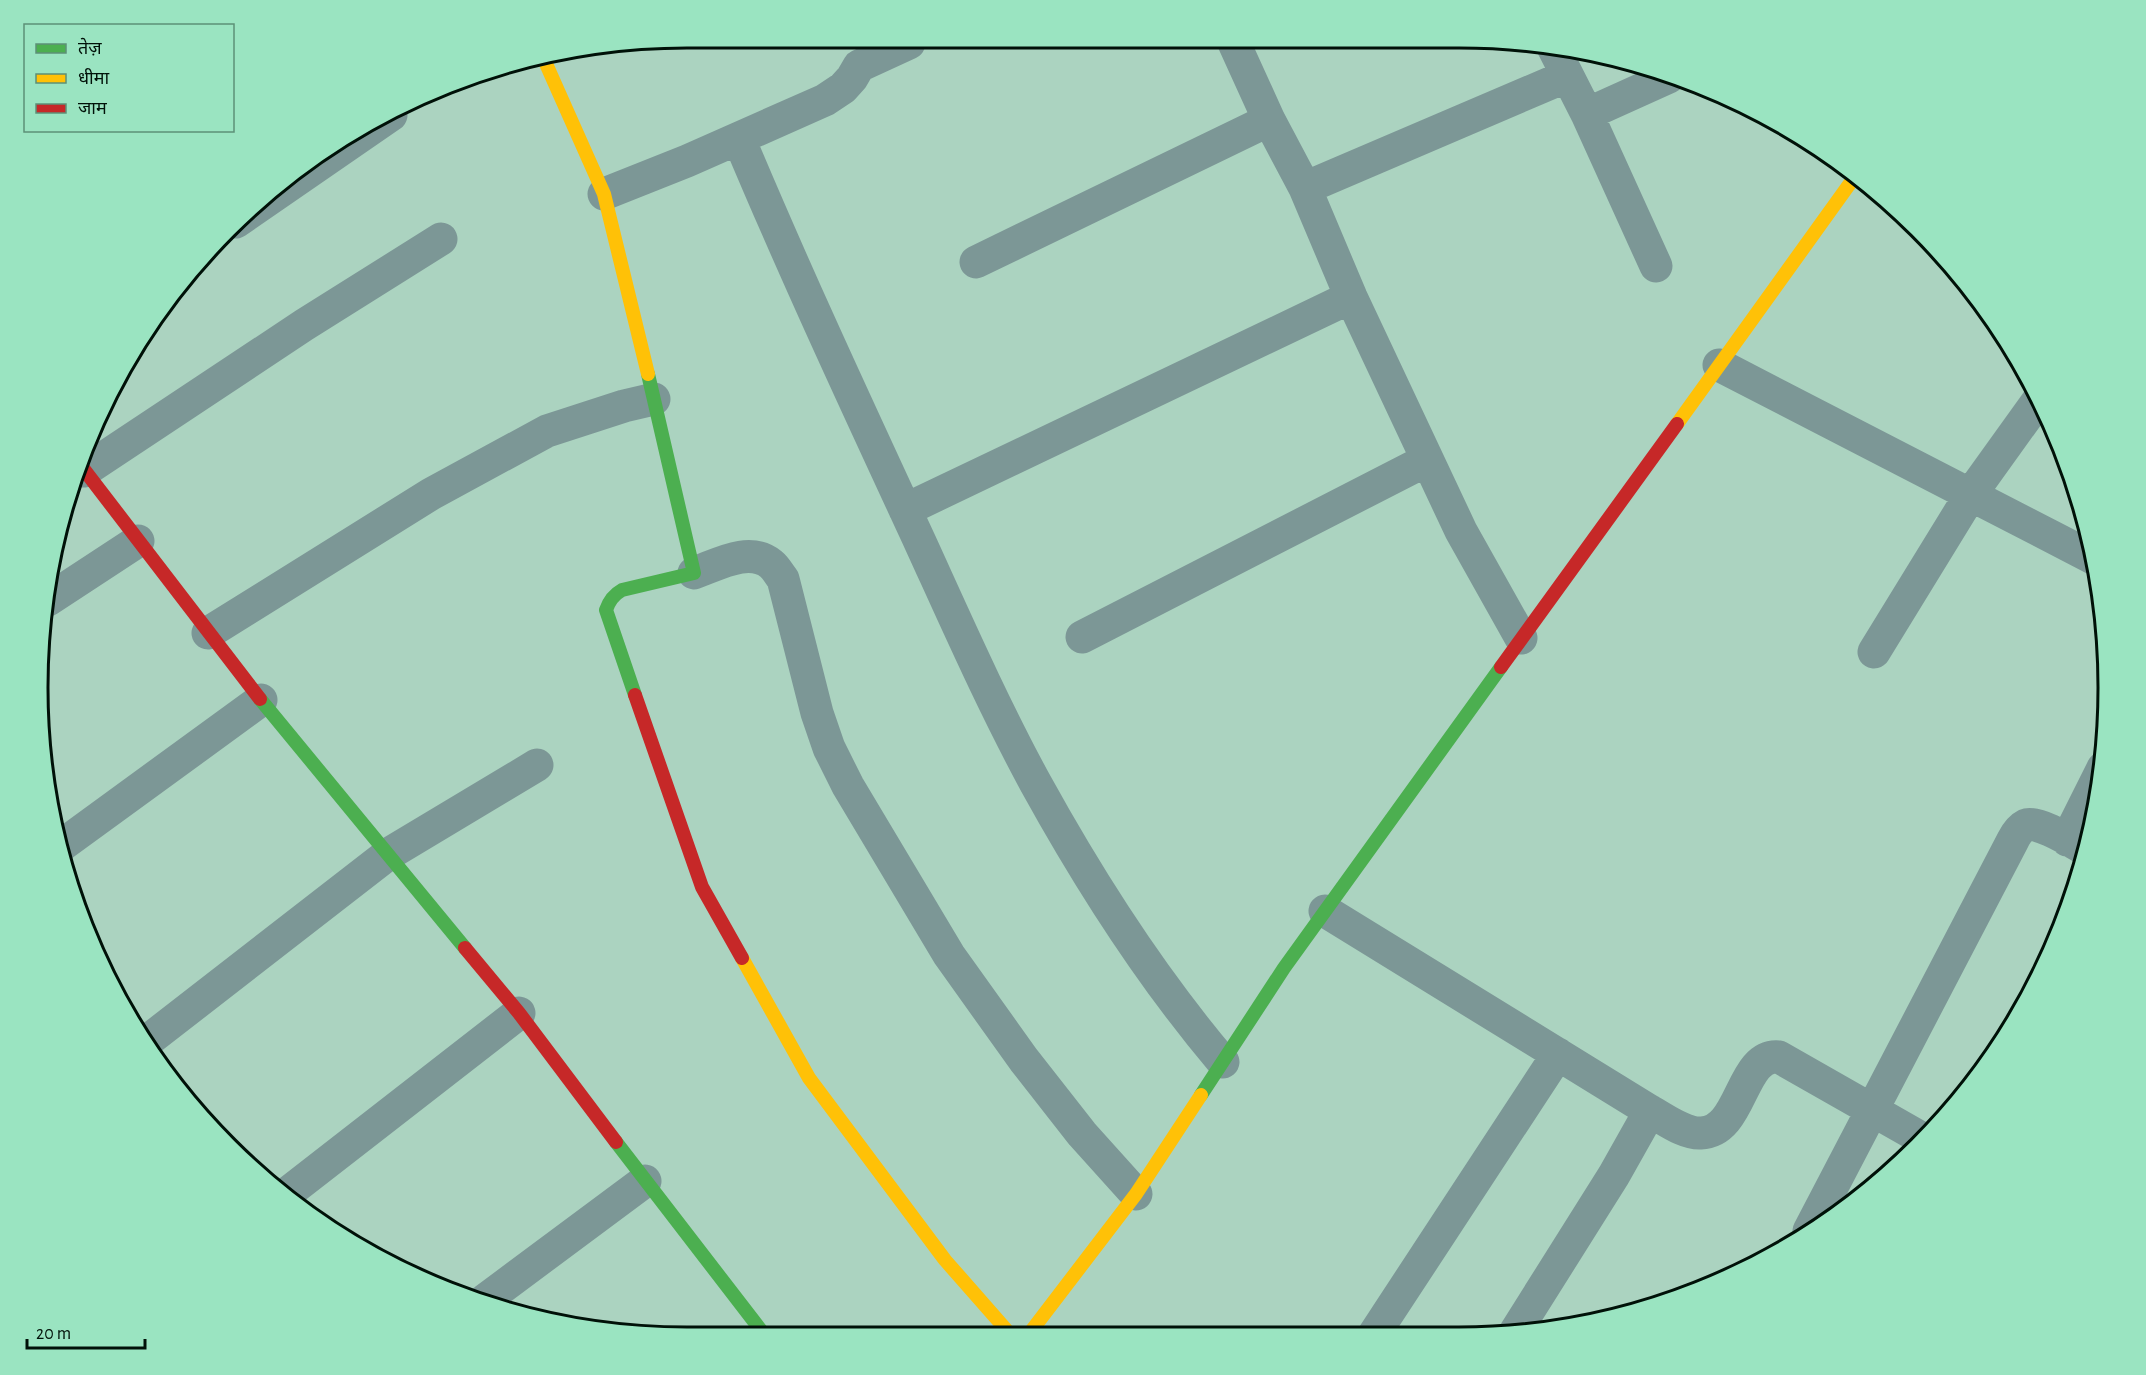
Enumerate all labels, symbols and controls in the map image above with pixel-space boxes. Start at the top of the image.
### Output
legend [24,24,234,132]
text: तेज़ [78,37,102,58]
text: धीमा [78,68,109,88]
text: जाम [78,100,108,118]
scale bar [27,1312,146,1350]
text: 20 m [36,1325,71,1343]

